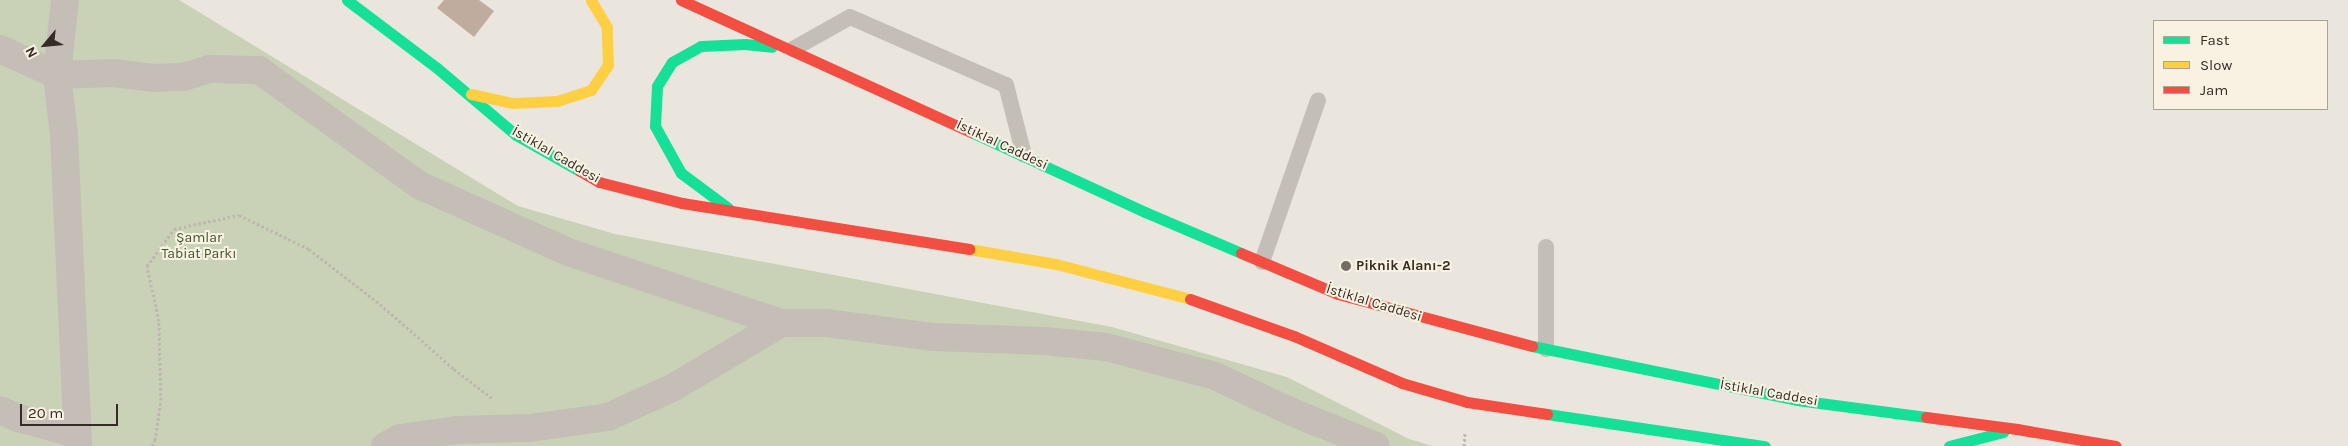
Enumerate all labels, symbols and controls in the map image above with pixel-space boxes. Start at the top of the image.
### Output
north arrow [20,20,70,70]
legend [2153,20,2328,110]
text: Fast [2200,31,2229,49]
text: N [21,44,41,61]
text: Slow [2200,56,2232,74]
text: Jam [2200,81,2228,99]
street label: İstiklal Caddesi [954,116,1050,174]
street label: İstiklal Caddesi [509,123,603,187]
park label: Şamlar Tabiat Parkı [162,230,236,262]
place label: Piknik Alanı-2 [1356,258,1450,274]
marker: Piknik Alanı-2 [1340,260,1352,272]
street label: İstiklal Caddesi [1324,280,1424,326]
street label: İstiklal Caddesi [1719,376,1819,410]
scale bar [22,394,120,426]
text: 20 m [28,404,63,422]

